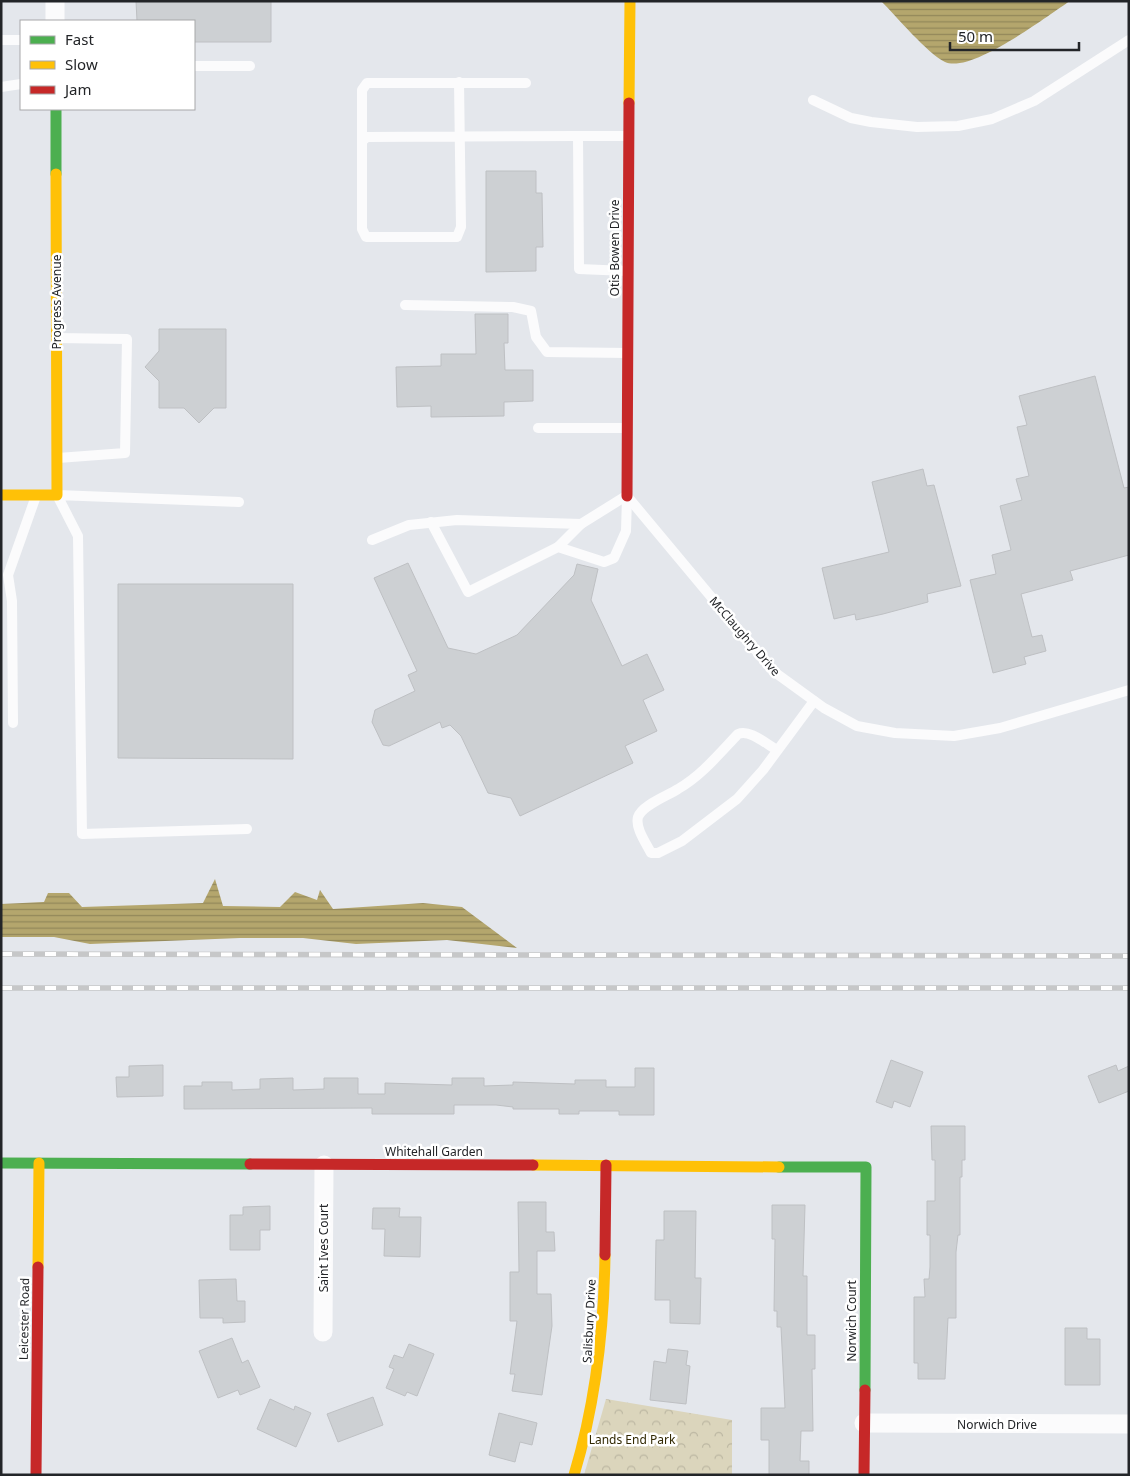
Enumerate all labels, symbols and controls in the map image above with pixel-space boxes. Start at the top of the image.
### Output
legend [20,20,195,110]
scale bar [950,20,1079,52]
text: 50 m [958,26,993,46]
text: Fast [65,29,94,49]
text: Slow [65,54,98,74]
text: Jam [63,79,92,99]
street label: Otis Bowen Drive [606,199,623,296]
street label: Progress Avenue [48,254,65,349]
street label: McClaughry Drive [706,593,784,680]
street label: Whitehall Garden [385,1143,483,1160]
street label: Saint Ives Court [315,1203,332,1292]
street label: Leicester Road [15,1278,33,1360]
street label: Salisbury Drive [578,1278,600,1363]
street label: Norwich Court [843,1279,860,1362]
street label: Norwich Drive [957,1416,1037,1433]
park label: Lands End Park [589,1431,676,1448]

